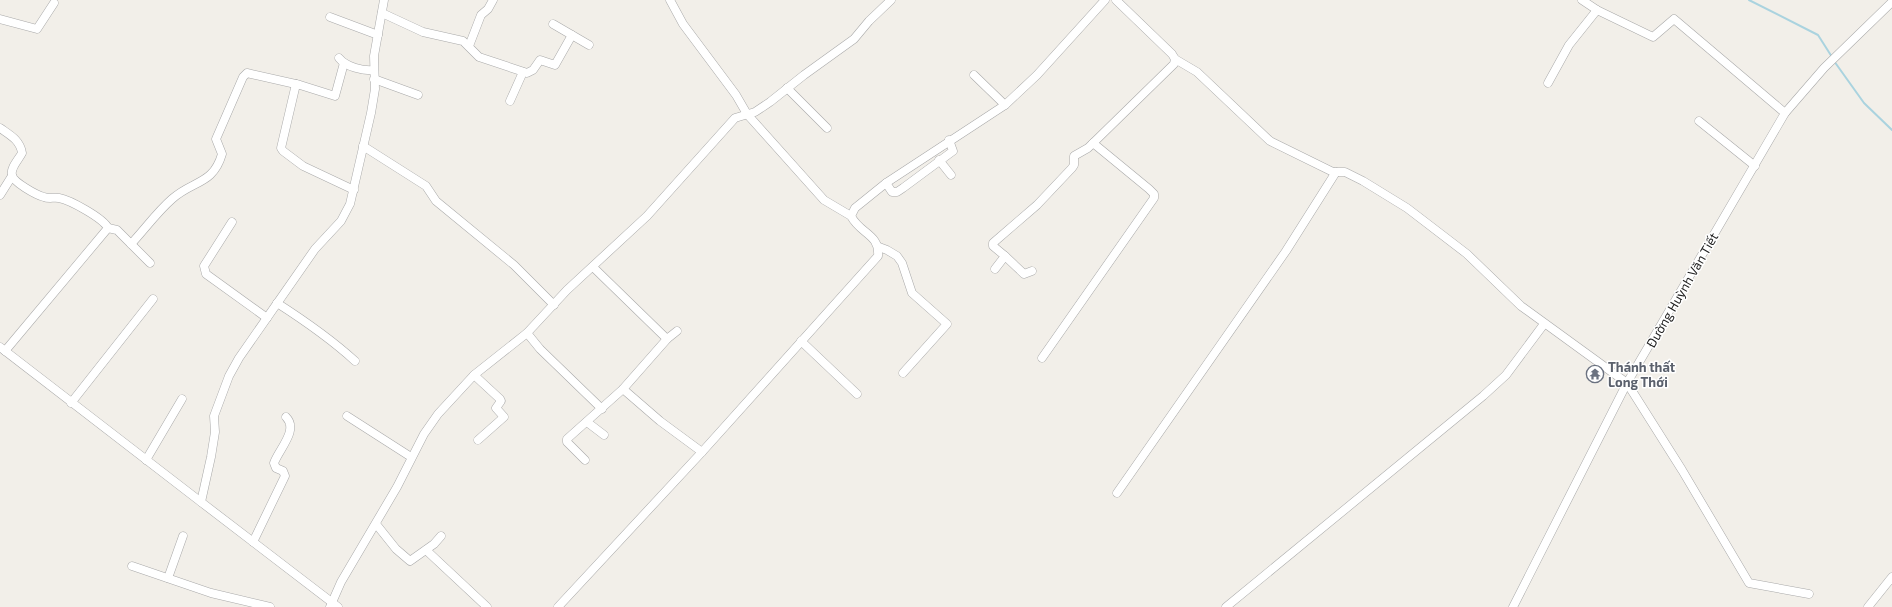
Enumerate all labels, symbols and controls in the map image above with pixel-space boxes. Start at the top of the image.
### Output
street label: Đường Huỳnh Văn Tiết [1643,230,1721,350]
place label: Thánh thất Long Thới [1608,359,1676,390]
temple icon: Thánh thất Long Thới [1585,364,1605,384]

